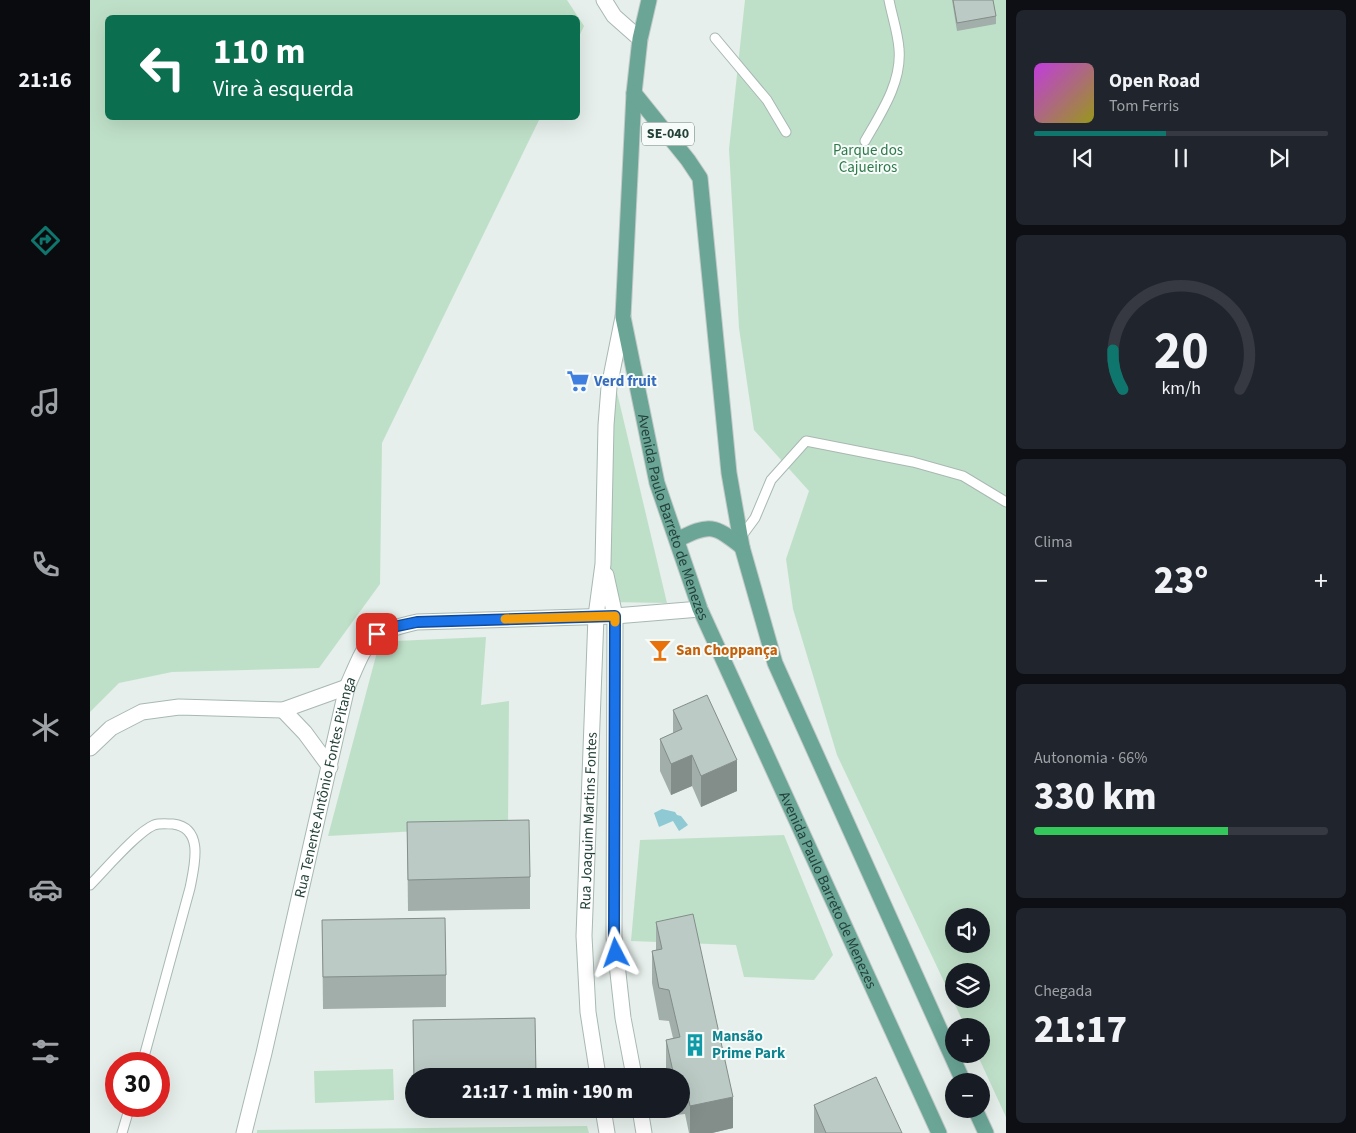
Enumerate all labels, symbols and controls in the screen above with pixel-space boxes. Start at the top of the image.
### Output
text: 110 m [213,27,305,77]
icon: left [130,35,195,100]
text: 21:16 [18,64,72,96]
text: Open Road [1109,68,1200,95]
text: Vire à esquerda [213,73,354,105]
text: Tom Ferris [1109,95,1179,117]
road number: SE-040 [642,122,694,146]
park label: Parque dos Cajueiros [833,140,903,178]
icon: previous [1069,144,1097,172]
icon: pause [1167,144,1195,172]
icon: next [1265,144,1293,172]
icon: directions [28,223,63,258]
text: 20 [1154,315,1208,389]
supermarket icon: Verd fruit [565,368,591,394]
place label: Verd fruit [593,371,657,392]
text: km/h [1161,376,1201,401]
icon: music [28,385,63,420]
street label: Avenida Paulo Barreto de Menezes [633,412,714,623]
text: Clima [1034,531,1072,553]
icon: phone [28,547,63,582]
text: 23° [1154,554,1208,608]
text: − [1034,561,1048,601]
text: + [1314,561,1328,601]
pin [356,613,398,655]
icon: arrive [363,620,391,648]
bar icon: San Choppança [647,637,673,663]
place label: San Choppança [676,640,778,661]
street label: Rua Tenente Antônio Fontes Pitanga [289,673,361,900]
icon: climate [28,710,63,745]
street label: Rua Joaquim Martins Fontes [574,732,602,910]
text: Autonomia · 66% [1034,747,1147,769]
text: 330 km [1034,770,1156,824]
street label: Avenida Paulo Barreto de Menezes [774,788,882,992]
icon: car [28,872,63,907]
map controls [945,908,990,1118]
button: sound [945,908,990,953]
position arrow [589,926,641,978]
button: layers [945,963,990,1008]
text: Chegada [1034,980,1092,1002]
text: 21:17 [1034,1003,1127,1057]
button: + [945,1018,990,1063]
place label: Mansão Prime Park [712,1026,786,1064]
building icon: Mansão Prime Park [682,1032,708,1058]
icon: filters [28,1034,63,1069]
speed limit sign: 30 [105,1052,170,1117]
button: − [945,1073,990,1118]
text: 21:17 · 1 min · 190 m [462,1079,633,1106]

